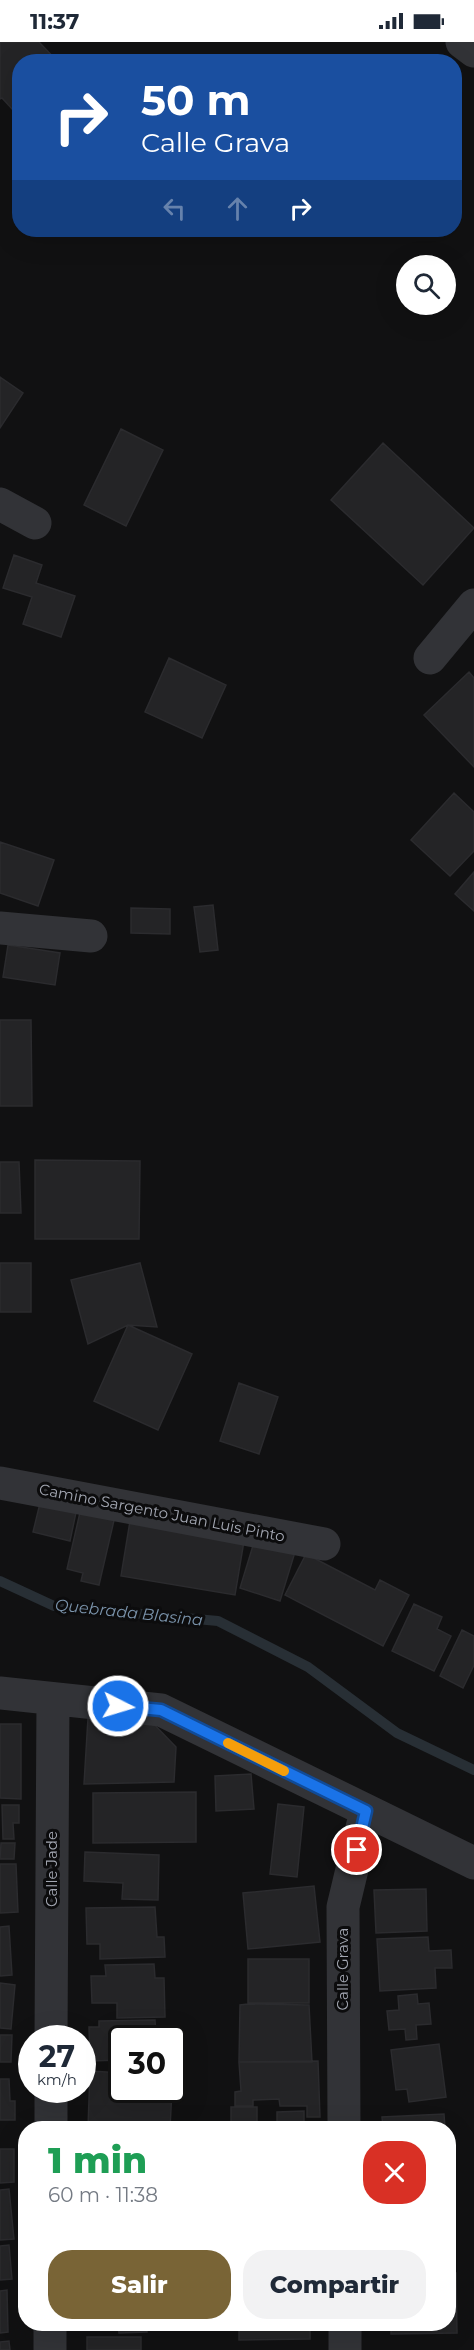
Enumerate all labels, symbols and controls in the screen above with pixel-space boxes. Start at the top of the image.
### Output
text: 11:37 [30,8,80,35]
text: 50 m [141,74,250,126]
icon: right [42,78,120,156]
text: Calle Grava [141,126,290,159]
icon: left [158,192,191,225]
icon: ahead [221,192,254,225]
icon: right [284,192,317,225]
map controls [396,255,456,315]
button: search [396,255,456,315]
street label: Camino Sargento Juan Luis Pinto [38,1479,287,1546]
water label: Quebrada Blasina [54,1595,204,1630]
position arrow [86,1674,150,1738]
pin [331,1824,382,1875]
street label: Calle Jade [42,1831,61,1907]
icon: arrive [340,1833,373,1866]
street label: Calle Grava [333,1928,352,2010]
speed limit sign: 30 [108,2025,186,2103]
text: 27 [39,2038,75,2075]
text: km/h [37,2070,77,2089]
text: 1 min [48,2138,147,2182]
button: close [363,2141,426,2204]
text: 60 m · 11:38 [48,2183,158,2207]
button: Salir [48,2250,231,2319]
button: Compartir [243,2250,426,2319]

